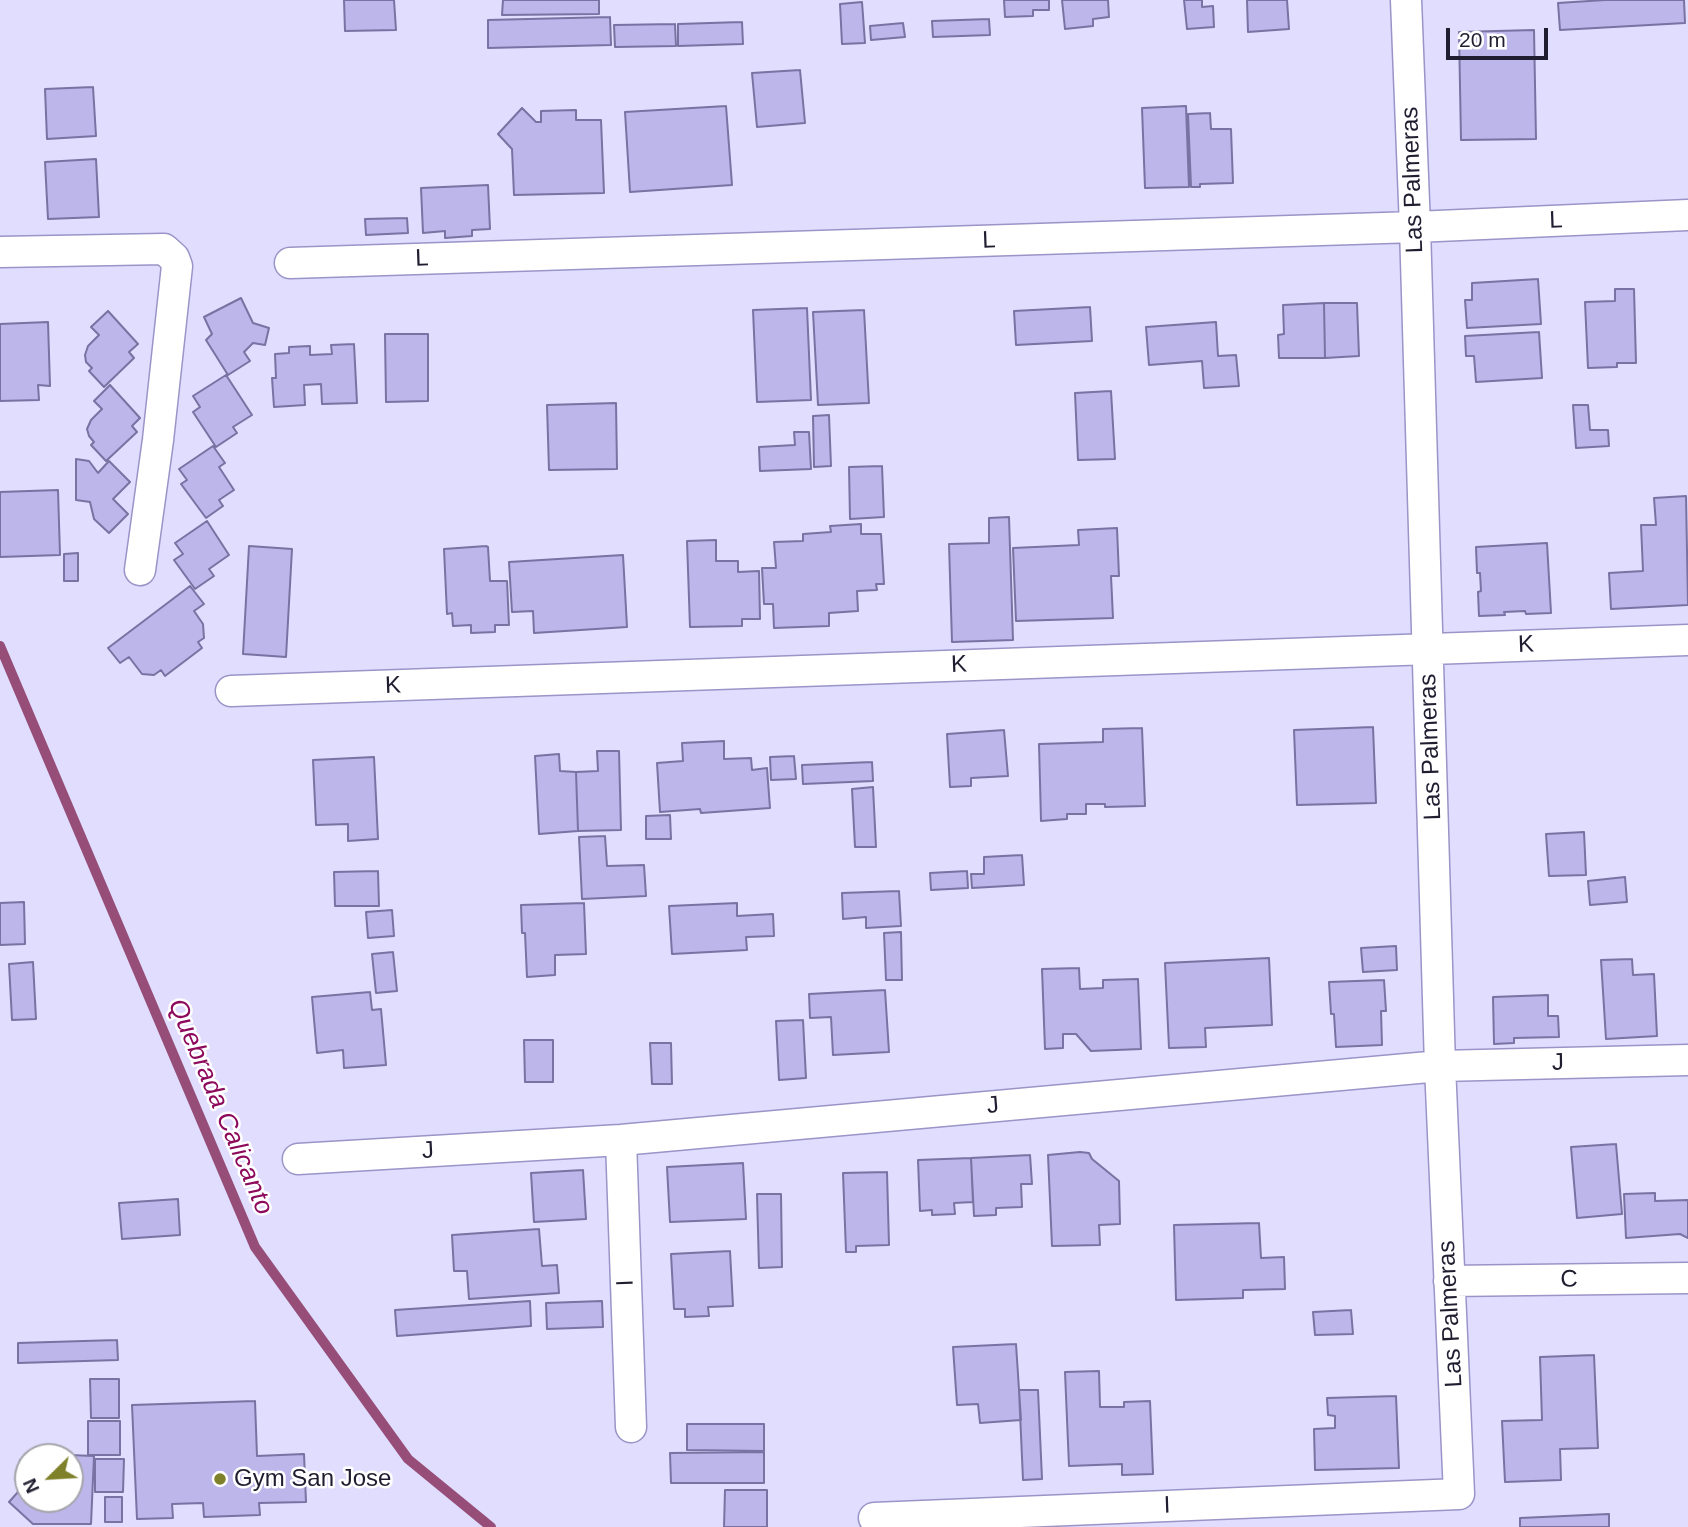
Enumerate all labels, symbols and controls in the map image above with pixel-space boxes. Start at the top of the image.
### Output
scale bar [1450,14,1552,58]
text: 20 m [1459,28,1506,51]
street label: Las Palmeras [1396,106,1430,254]
street label: L [1549,206,1563,236]
street label: L [982,226,996,256]
street label: L [415,244,429,274]
street label: K [1517,630,1535,660]
street label: K [950,650,968,680]
street label: K [384,671,402,701]
street label: Las Palmeras [1414,673,1448,821]
water label: Quebrada Calicanto [160,994,280,1220]
street label: J [1552,1048,1564,1078]
street label: J [986,1091,1000,1121]
street label: J [421,1136,435,1166]
street label: Las Palmeras [1433,1240,1469,1388]
street label: C [1560,1265,1578,1295]
street label: I [611,1279,641,1287]
north arrow [14,1443,84,1513]
place label: Gym San Jose [234,1465,391,1493]
marker: Gym San Jose [212,1471,228,1487]
text: N [19,1475,44,1496]
street label: I [1163,1491,1171,1521]

